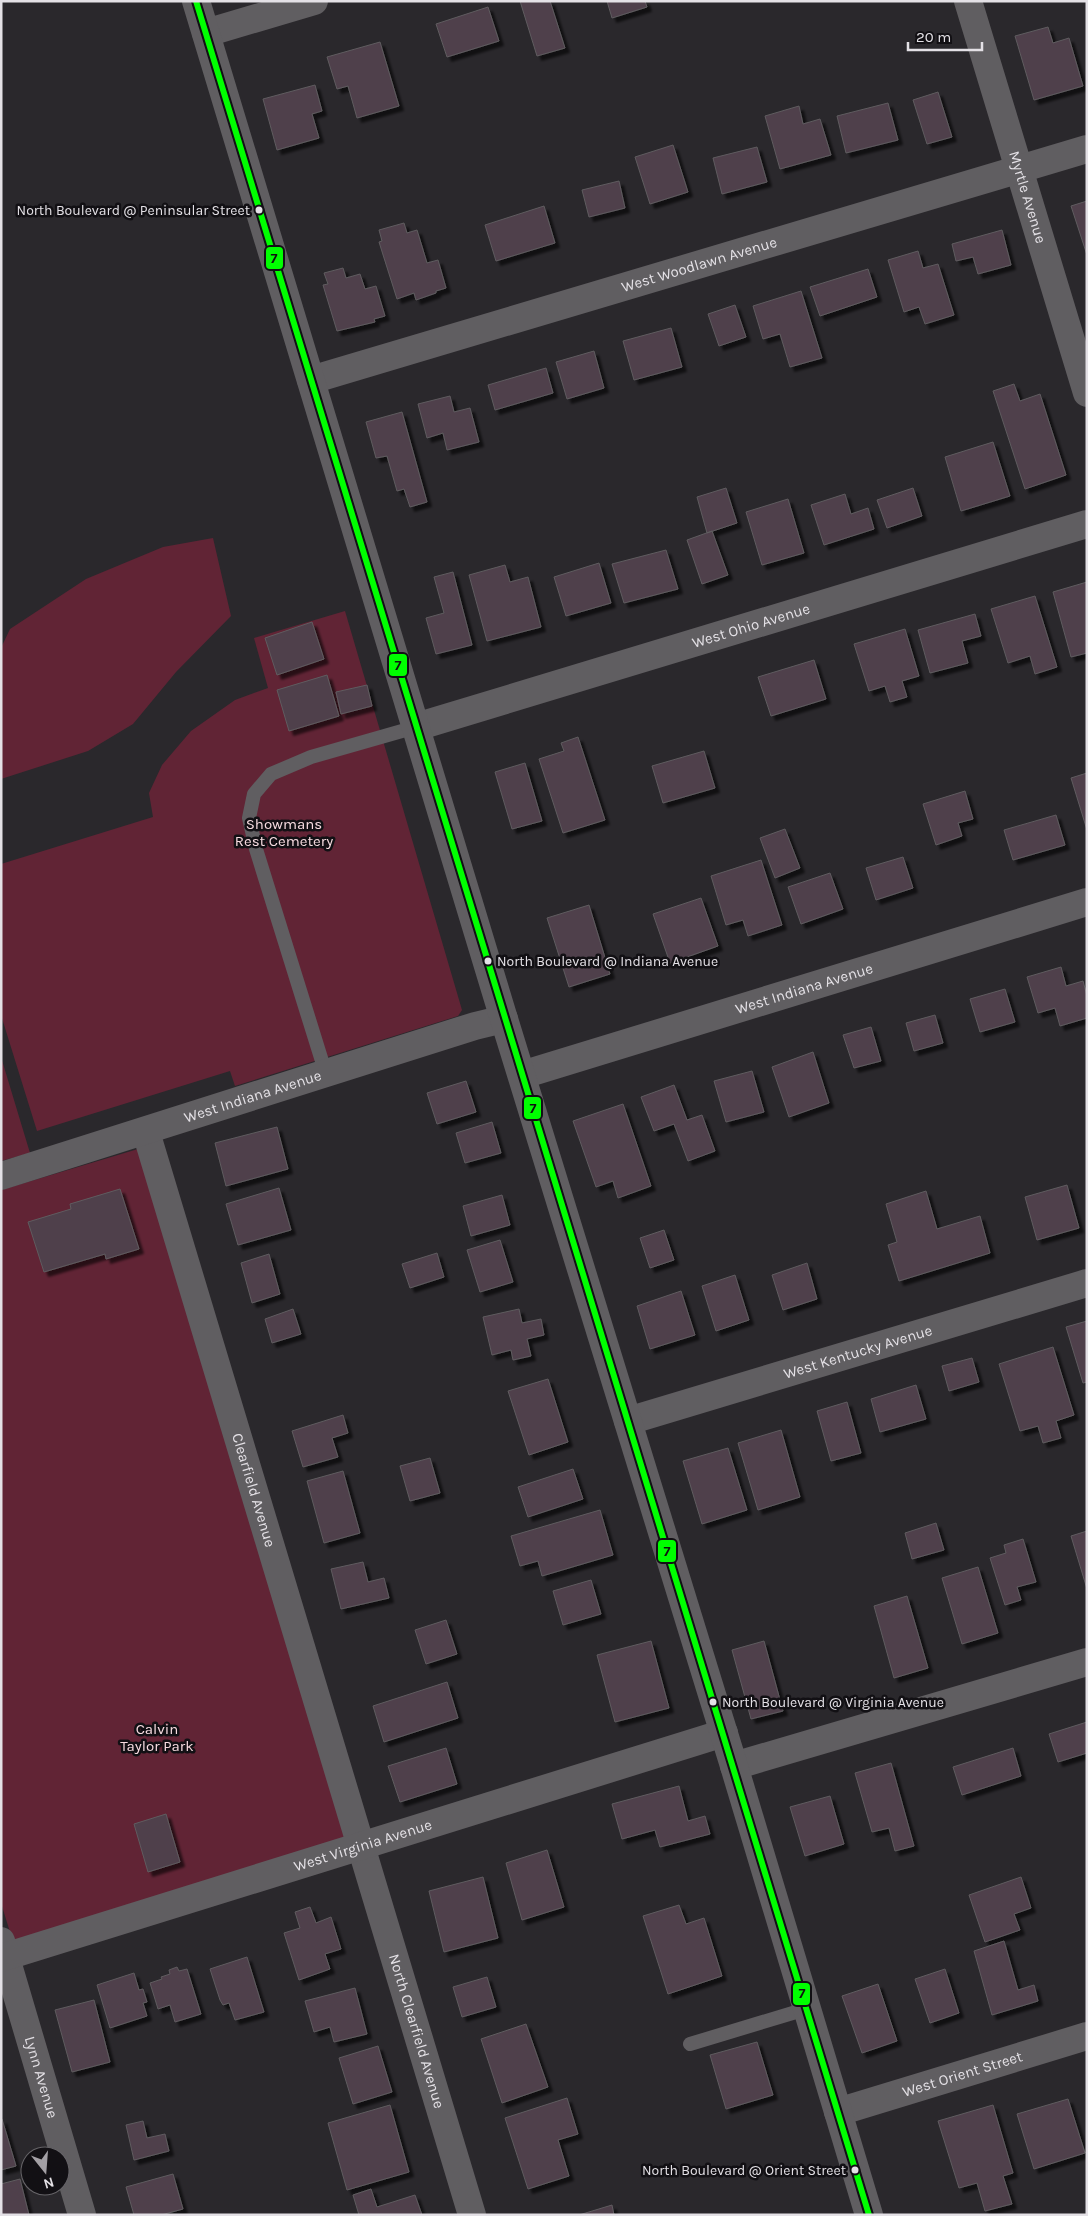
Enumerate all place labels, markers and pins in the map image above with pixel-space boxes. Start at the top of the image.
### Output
place label: North Boulevard @ Peninsular Street [17,202,250,219]
marker: North Boulevard @ Peninsular Street [254,205,264,215]
place label: North Boulevard @ Indiana Avenue [497,953,718,970]
marker: North Boulevard @ Indiana Avenue [483,956,493,966]
place label: North Boulevard @ Virginia Avenue [722,1694,944,1711]
marker: North Boulevard @ Virginia Avenue [708,1697,718,1707]
place label: North Boulevard @ Orient Street [642,2162,846,2179]
marker: North Boulevard @ Orient Street [850,2165,860,2175]

